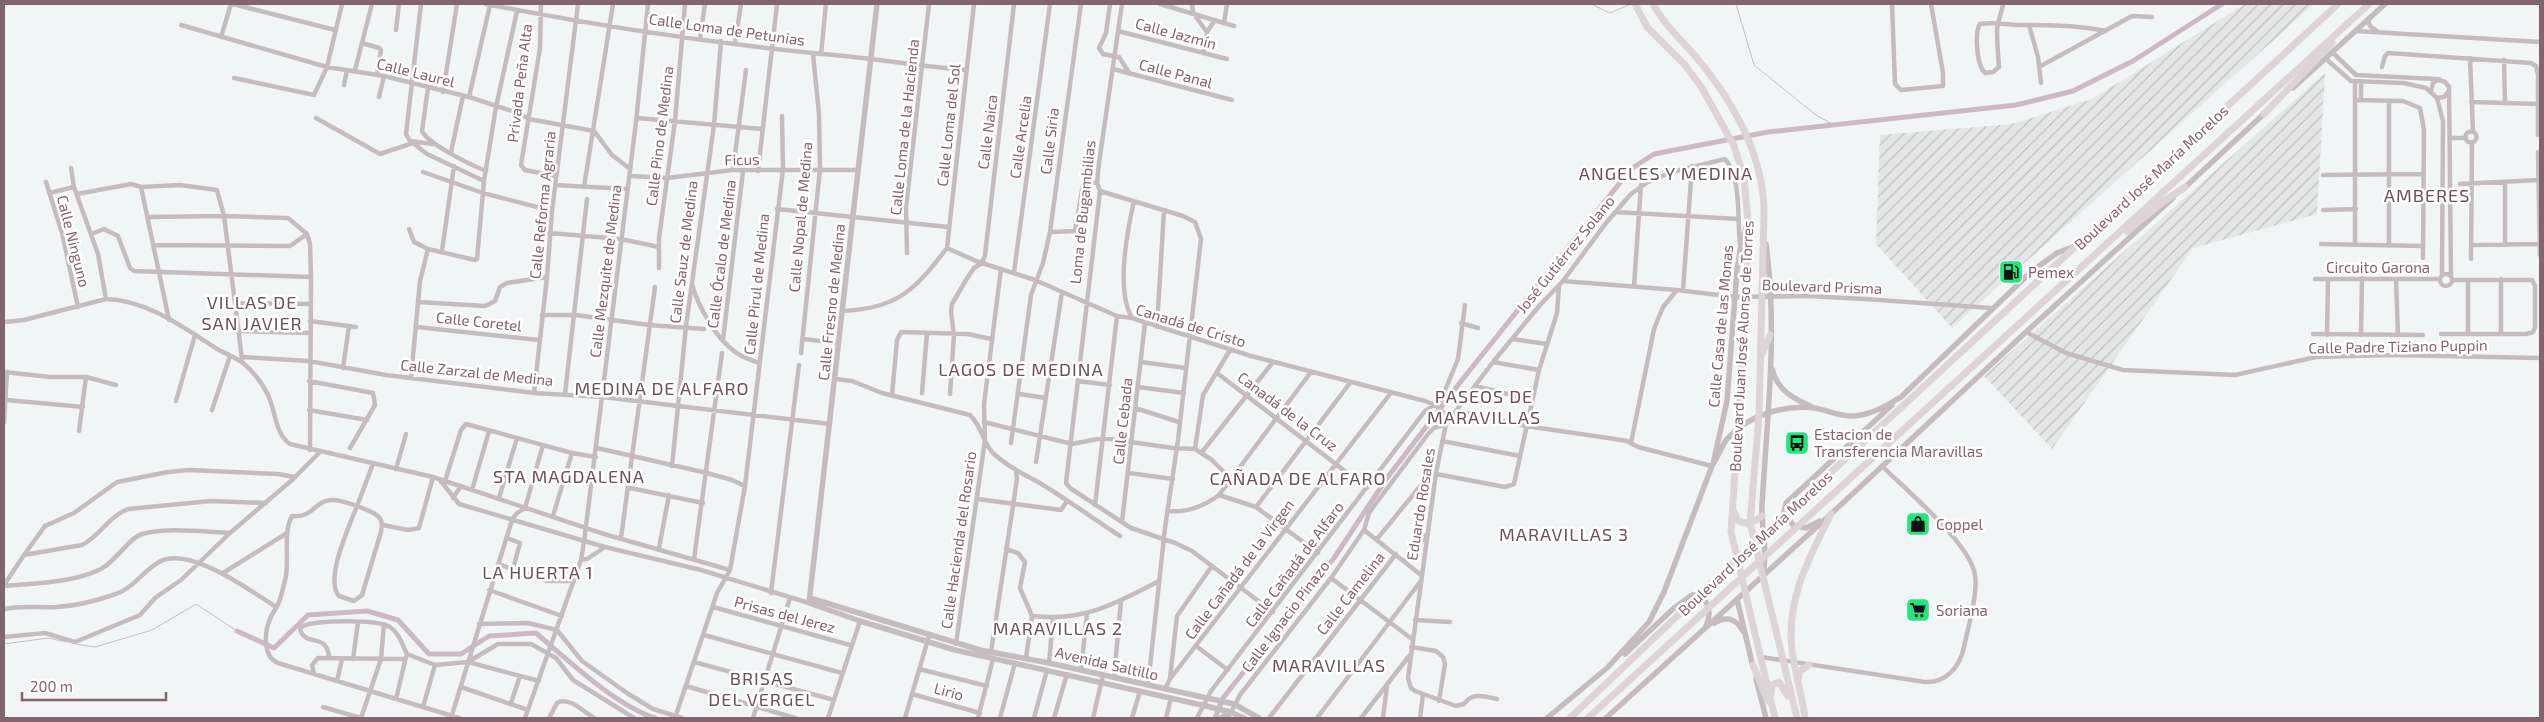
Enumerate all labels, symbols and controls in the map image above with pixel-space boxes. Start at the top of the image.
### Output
street label: Calle Loma de Petunias [648,9,806,49]
street label: Calle Jazmín [1133,14,1219,52]
street label: Privada Peña Alta [503,23,535,143]
street label: Calle Loma de la Hacienda [886,38,922,216]
street label: Calle Laurel [375,54,457,91]
street label: Calle Panal [1137,55,1215,92]
street label: Calle Loma del Sol [933,62,963,187]
street label: Calle Pino de Medina [641,65,677,207]
street label: Calle Naica [973,94,1001,170]
street label: Calle Arcelia [1005,94,1035,180]
street label: Boulevard José María Morelos [2070,101,2232,253]
street label: Calle Siria [1036,107,1062,175]
street label: Calle Reforma Agraria [525,130,559,280]
street label: Loma de Bugambilias [1065,139,1099,285]
street label: Calle Nopal de Medina [784,141,816,293]
street label: Ficus [724,149,760,169]
district label: ANGELES Y MEDINA [1579,162,1753,184]
street label: Calle Ócalo de Medina [703,179,739,329]
street label: Calle Sauz de Medina [665,180,701,324]
street label: Calle Mezquite de Medina [585,183,625,359]
district label: AMBERES [2384,184,2470,206]
street label: José Gutiérrez Solano [1512,192,1618,316]
street label: Calle Ninguno [54,193,94,289]
street label: Calle Pirul de Medina [740,212,772,356]
street label: Boulevard Juan José Alonso de Torres [1725,220,1757,472]
street label: Calle Fresno de Medina [814,223,848,381]
street label: Calle Casa de las Monas [1704,244,1736,408]
street label: Circuito Garona [2326,258,2430,276]
fuel station icon: Pemex [1998,259,2024,285]
place label: Pemex [2028,263,2074,281]
street label: Boulevard Prisma [1762,275,1882,297]
district label: VILLAS DE SAN JAVIER [201,291,303,334]
street label: Canadá de Cristo [1134,300,1248,350]
street label: Calle Coretel [435,308,523,335]
street label: Calle Padre Tiziano Puppin [2308,335,2488,357]
street label: Calle Zarzal de Medina [400,355,554,389]
district label: LAGOS DE MEDINA [938,358,1104,380]
street label: Canadá de la Cruz [1234,367,1342,455]
district label: MEDINA DE ALFARO [574,377,750,399]
street label: Calle Cebada [1108,377,1136,465]
district label: PASEOS DE MARAVILLAS [1427,385,1541,428]
place label: Estacion de Transferencia Maravillas [1814,425,1983,460]
bus stop icon: Estacion de Transferencia Maravillas [1784,430,1810,456]
street label: Eduardo Rosales [1402,446,1438,562]
street label: Calle Hacienda del Rosario [937,450,979,630]
district label: STA MAGDALENA [493,465,645,487]
district label: CAÑADA DE ALFARO [1209,467,1387,489]
street label: Boulevard José María Morelos [1674,467,1836,619]
street label: Calle Cañadá de la Virgen [1180,495,1298,643]
street label: Calle Cañadá de Alfaro [1241,498,1347,630]
shop icon: Coppel [1905,511,1931,537]
place label: Coppel [1936,515,1984,533]
district label: MARAVILLAS 3 [1499,523,1629,545]
street label: Calle Camelina [1312,548,1388,638]
street label: Calle Ignacio Pinazo [1237,557,1333,675]
district label: LA HUERTA 1 [482,561,594,583]
street label: Prisas del Jerez [733,592,837,636]
supermarket icon: Soriana [1905,597,1931,623]
place label: Soriana [1936,601,1988,619]
district label: MARAVILLAS 2 [993,617,1123,639]
street label: Avenida Saltillo [1054,642,1160,684]
district label: MARAVILLAS [1272,654,1386,676]
district label: BRISAS DEL VERGEL [708,667,816,710]
scale bar [22,670,166,702]
text: 200 m [30,677,73,695]
street label: Lirio [932,678,966,704]

